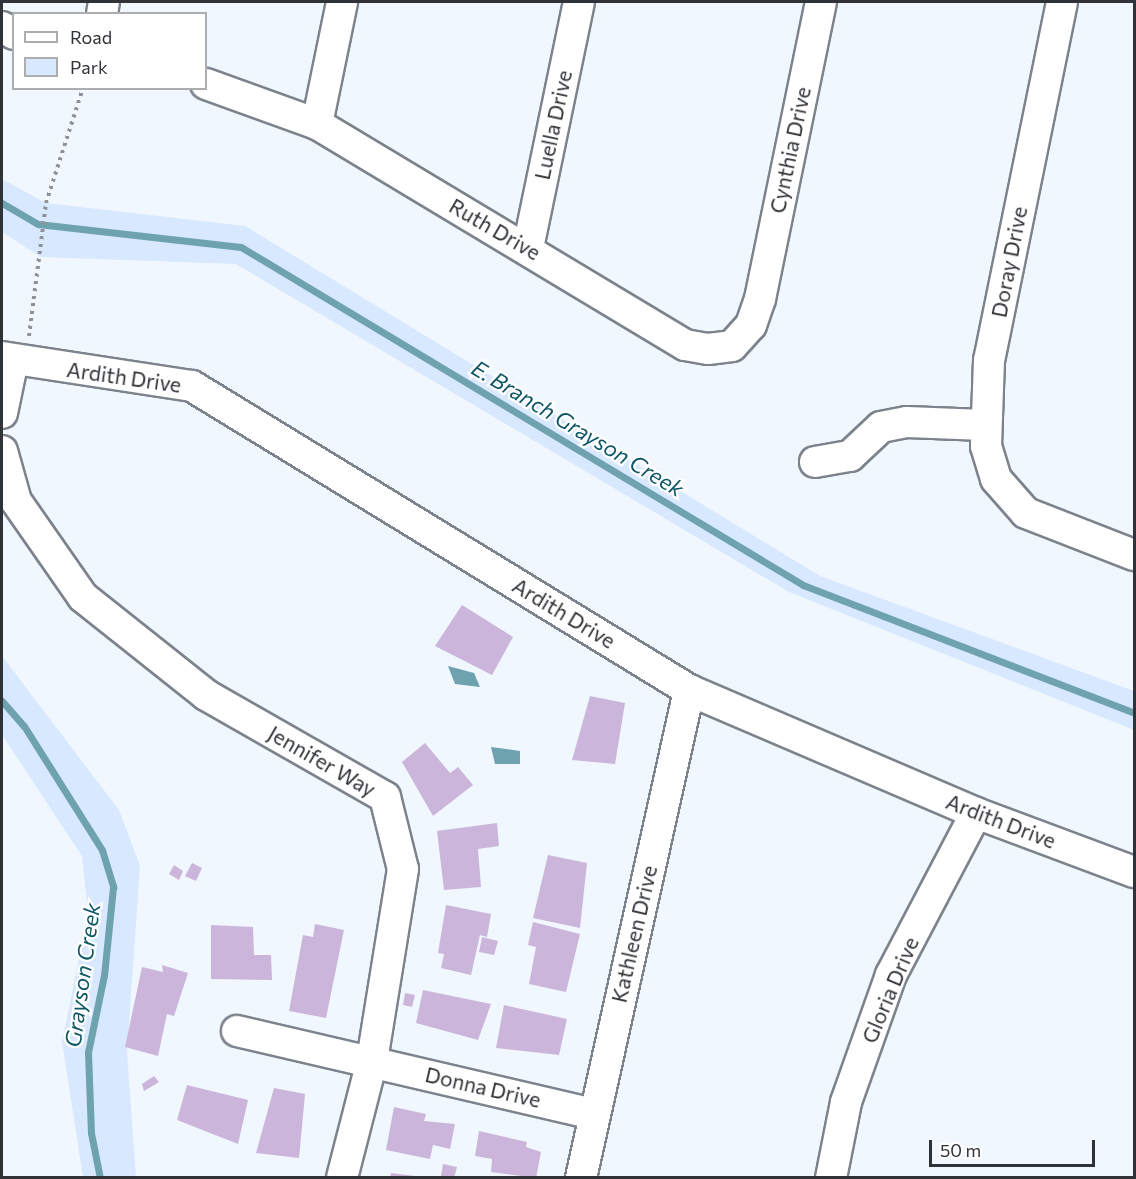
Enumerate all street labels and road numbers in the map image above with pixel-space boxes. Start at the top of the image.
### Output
street label: Luella Drive [529,68,577,182]
street label: Cynthia Drive [764,84,816,216]
street label: Ruth Drive [445,193,545,265]
street label: Doray Drive [986,204,1032,320]
street label: Ardith Drive [65,356,183,398]
street label: Ardith Drive [508,572,620,654]
street label: Jennifer Way [264,720,380,802]
street label: Ardith Drive [943,789,1059,853]
street label: Kathleen Drive [606,863,662,1005]
street label: Gloria Drive [856,933,924,1047]
street label: Donna Drive [423,1061,543,1113]

